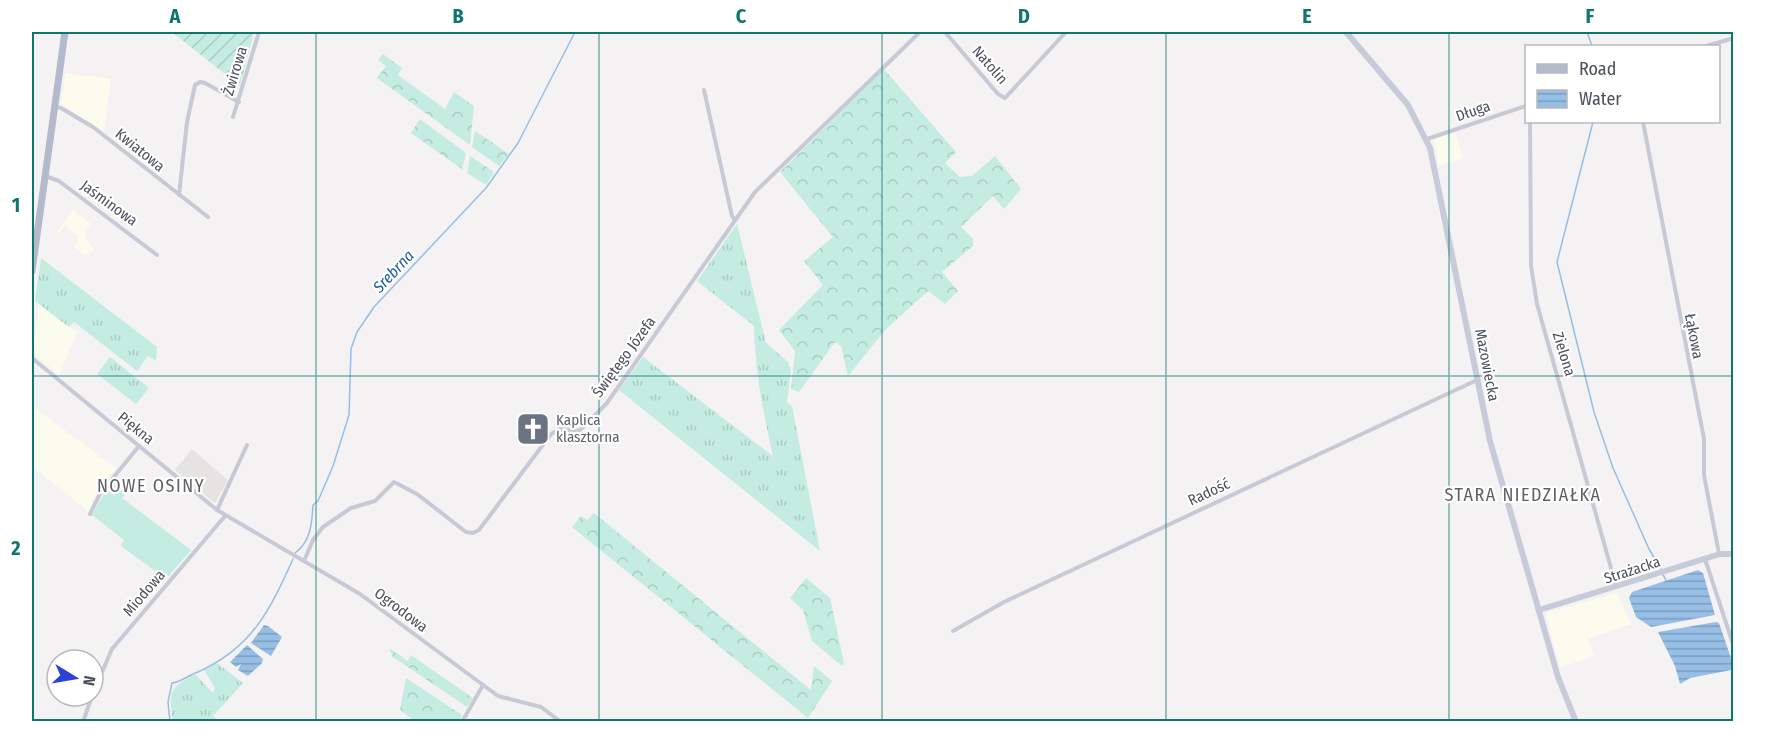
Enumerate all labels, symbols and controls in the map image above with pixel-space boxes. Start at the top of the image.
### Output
text: A [169,4,182,28]
text: B [452,4,464,28]
text: C [736,4,747,28]
text: D [1018,4,1030,28]
text: E [1302,4,1312,28]
text: F [1586,4,1595,28]
street label: Natolin [969,42,1011,88]
street label: Żwirowa [219,44,251,98]
legend [1525,45,1720,123]
text: Road [1579,58,1616,80]
text: Water [1579,88,1622,110]
street label: Długa [1453,97,1493,125]
street label: Kwiatowa [112,125,168,175]
street label: Jaśminowa [77,176,141,230]
text: 1 [12,193,20,217]
water label: Srebrna [368,246,418,297]
street label: Łąkowa [1681,312,1707,360]
street label: Świętego Józefa [589,313,659,401]
street label: Mazowiecka [1471,327,1503,403]
street label: Zielona [1549,330,1579,378]
street label: Piękna [114,408,158,448]
church icon: Kaplica klasztorna [515,411,551,447]
place label: Kaplica klasztorna [556,411,620,446]
street label: Radość [1185,474,1233,509]
district label: NOWE OSINY [97,475,205,497]
district label: STARA NIEDZIAŁKA [1444,484,1602,506]
text: 2 [10,536,21,560]
street label: Strażacka [1602,552,1662,588]
street label: Miodowa [119,566,169,620]
street label: Ogrodowa [371,584,431,636]
north arrow [45,648,105,708]
text: N [79,674,99,687]

